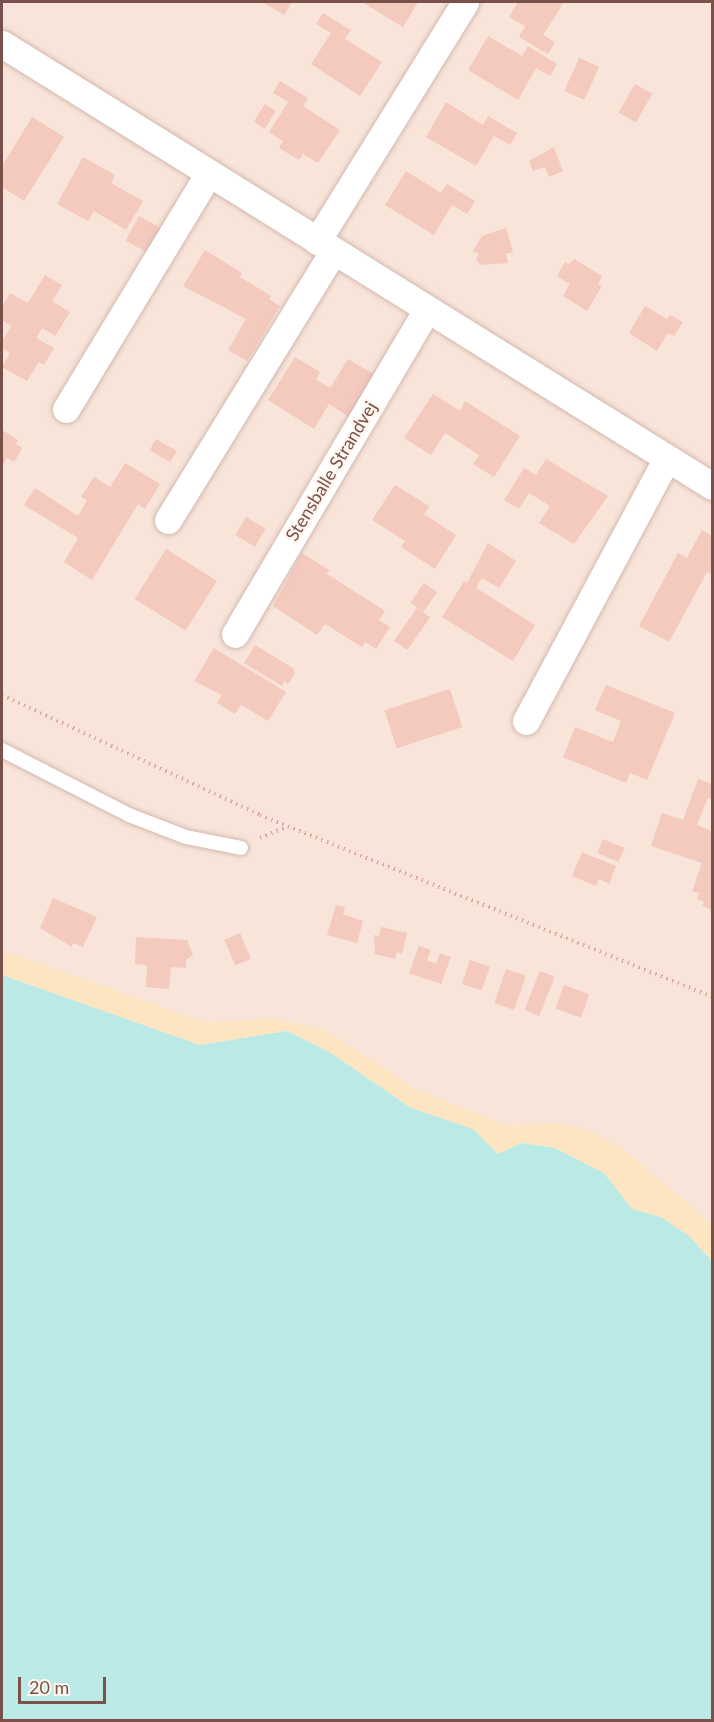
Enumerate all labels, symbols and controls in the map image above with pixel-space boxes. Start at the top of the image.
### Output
street label: Stensballe Strandvej [281,397,381,545]
scale bar [21,1665,110,1703]
text: 20 m [29,1676,69,1698]

